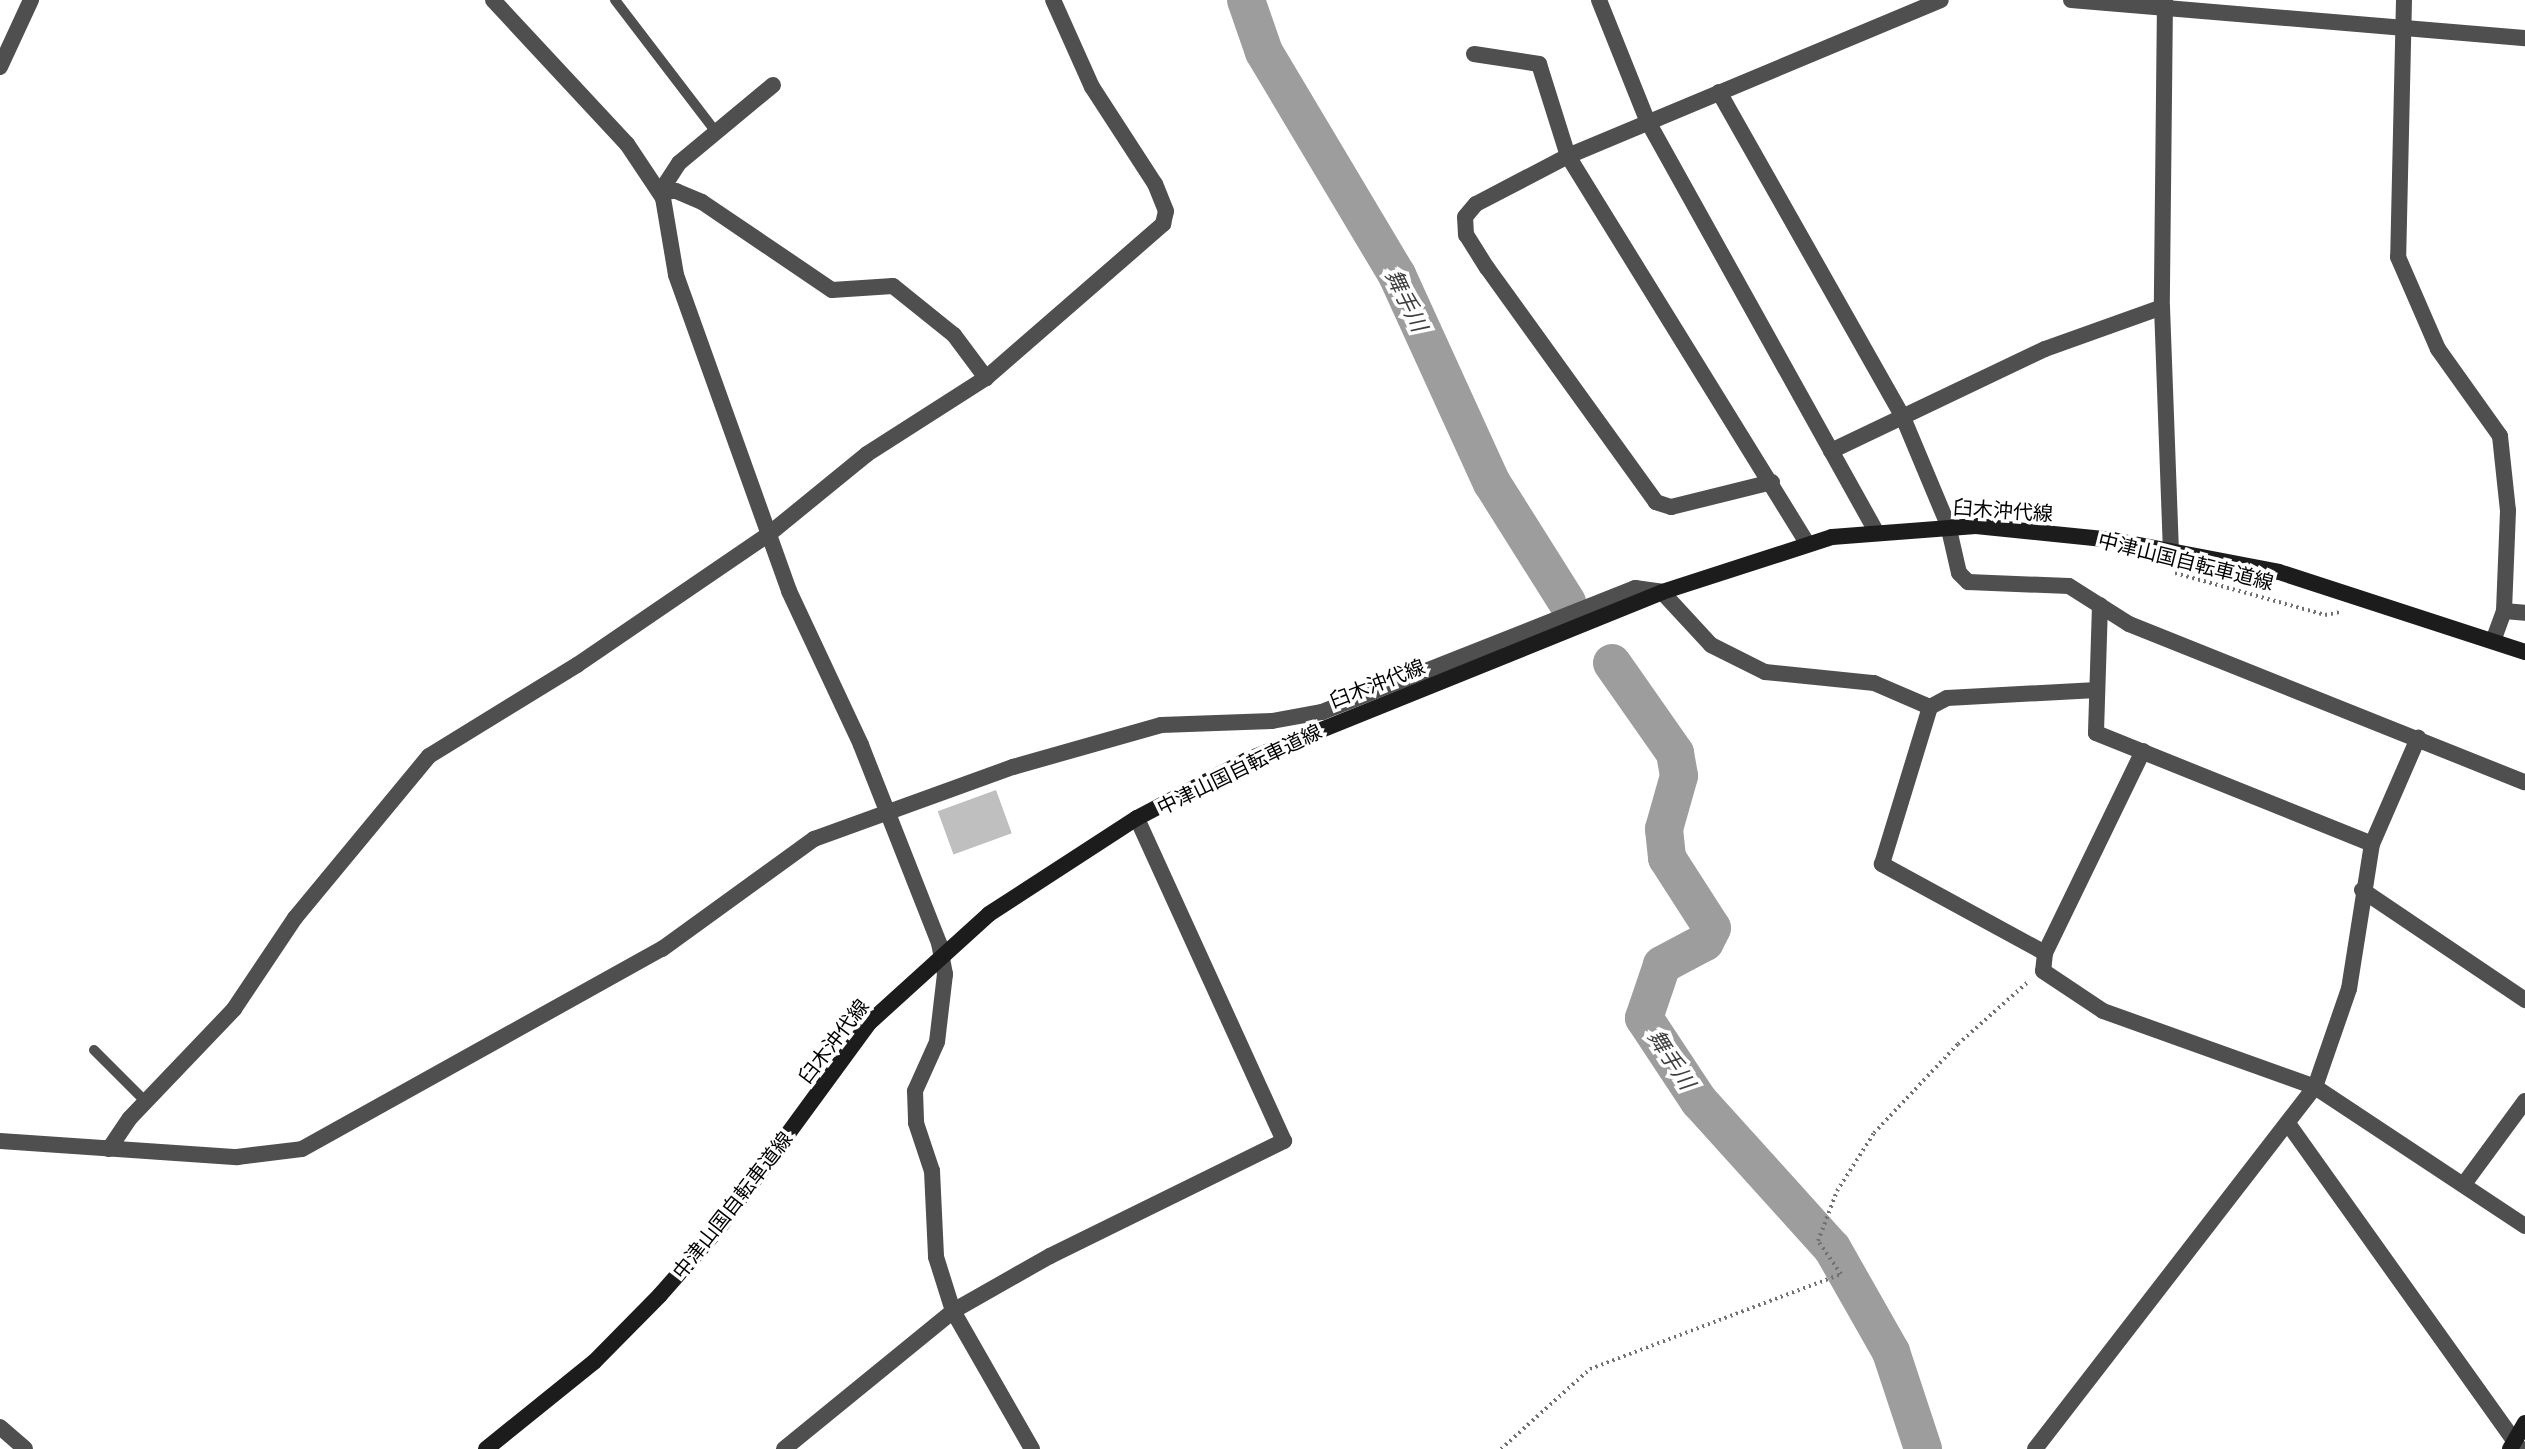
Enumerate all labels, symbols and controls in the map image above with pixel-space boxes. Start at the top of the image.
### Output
water label: 舞手川 [1381,265,1433,335]
street label: 臼木沖代線 [1952,495,2054,525]
street label: 中津山国自転車道線 [2096,528,2276,594]
street label: 臼木沖代線 [1326,654,1428,712]
street label: 中津山国自転車道線 [1153,719,1325,819]
street label: 臼木沖代線 [793,994,873,1088]
water label: 舞手川 [1643,1024,1701,1094]
street label: 中津山国自転車道線 [667,1127,797,1283]

